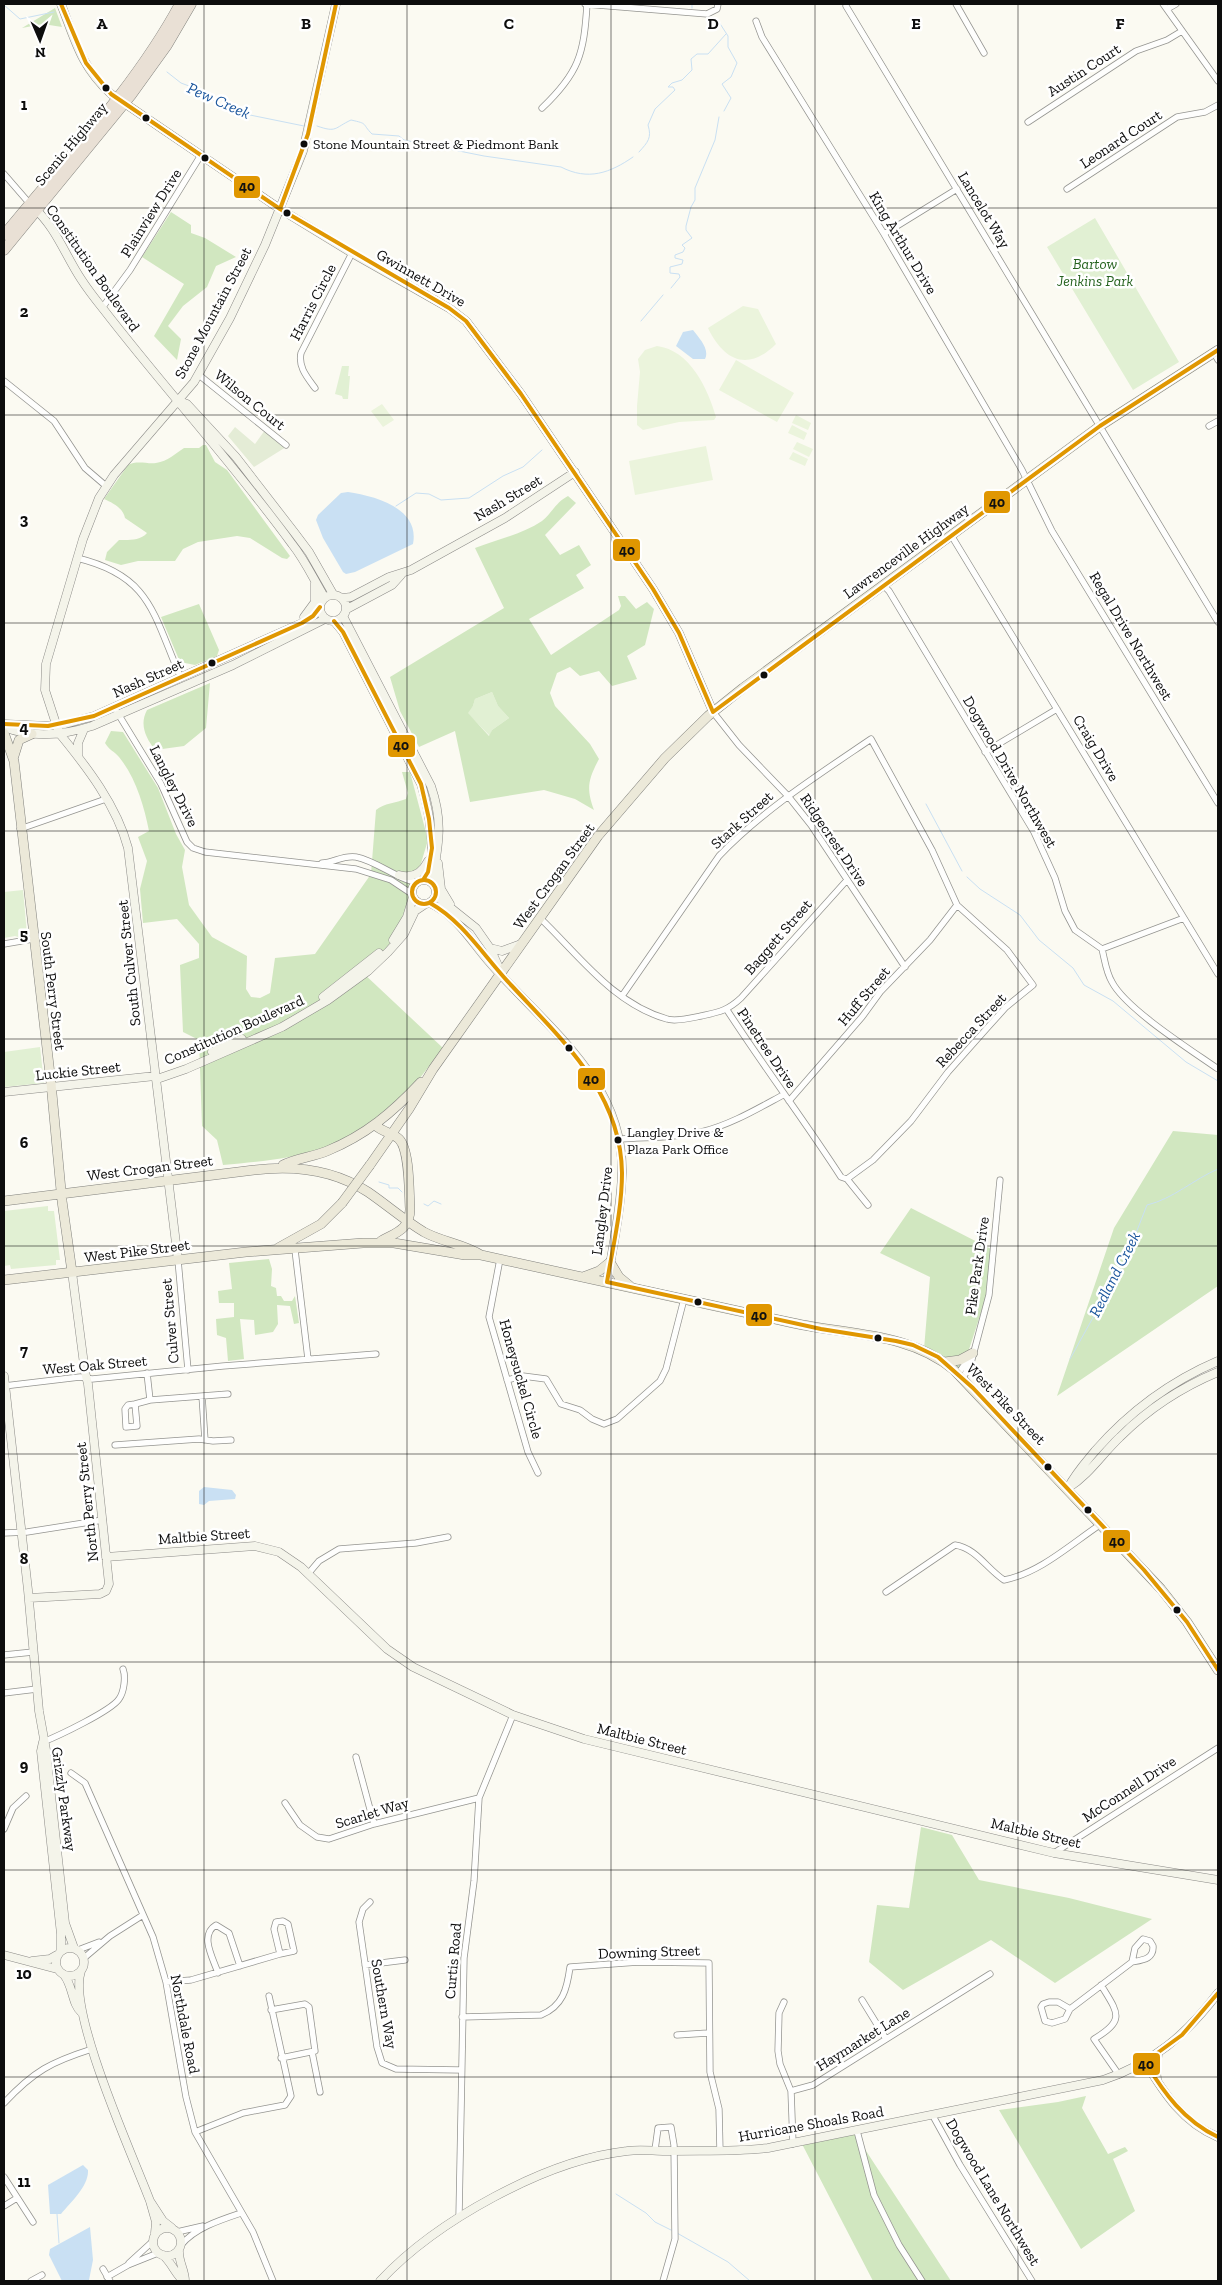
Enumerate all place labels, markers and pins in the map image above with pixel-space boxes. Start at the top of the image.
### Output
unlabelled marker [101,83,111,93]
unlabelled marker [141,113,151,123]
place label: Stone Mountain Street & Piedmont Bank [313,136,559,153]
marker: Stone Mountain Street & Piedmont Bank [299,139,309,149]
unlabelled marker [200,153,210,163]
unlabelled marker [282,208,292,218]
unlabelled marker [207,658,217,668]
unlabelled marker [759,670,769,680]
unlabelled marker [564,1043,574,1053]
place label: Langley Drive & Plaza Park Office [627,1124,729,1158]
marker: Langley Drive & Plaza Park Office [613,1135,623,1145]
unlabelled marker [693,1297,703,1307]
unlabelled marker [873,1333,883,1343]
unlabelled marker [1043,1462,1053,1472]
unlabelled marker [1083,1505,1093,1515]
unlabelled marker [1172,1605,1182,1615]

